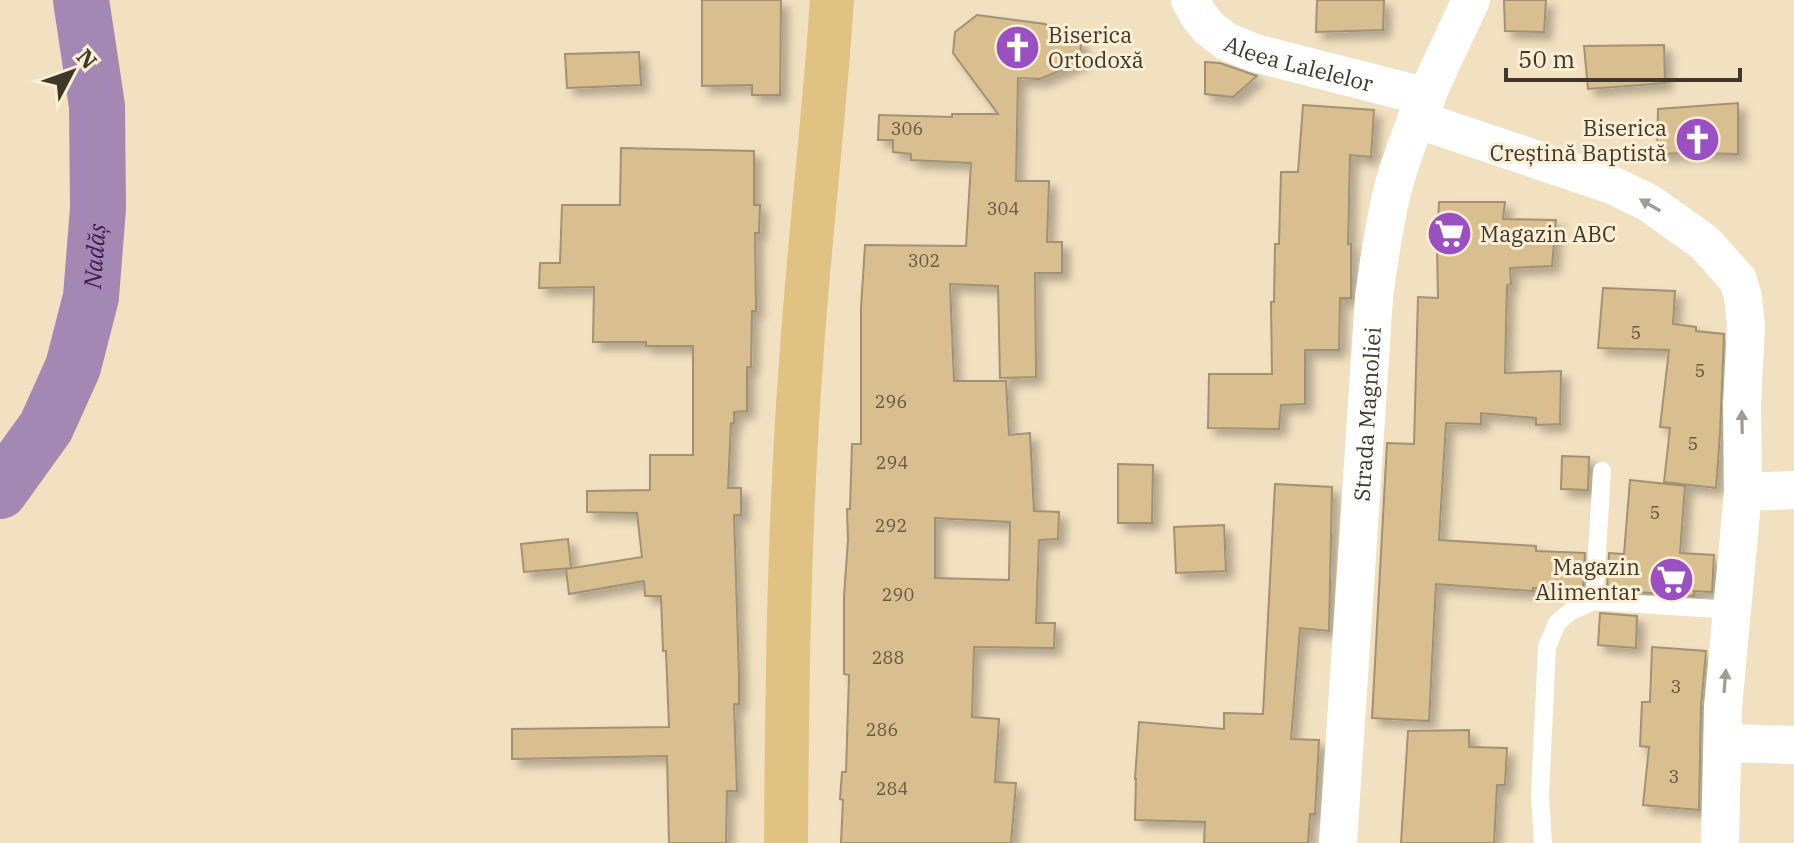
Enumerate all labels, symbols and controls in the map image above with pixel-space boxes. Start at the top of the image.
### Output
place label: Biserica Ortodoxă [1048,20,1144,74]
church icon: Biserica Ortodoxă [993,23,1041,71]
street label: Aleea Lalelelor [1220,28,1377,97]
north arrow [32,32,112,112]
scale bar [1506,32,1740,82]
text: N [71,42,104,75]
text: 50 m [1518,43,1575,75]
place label: Biserica Creștină Baptistă [1490,113,1667,167]
church icon: Biserica Creștină Baptistă [1674,116,1722,164]
house number: 306 [891,117,923,140]
house number: 304 [987,197,1019,220]
one-way arrow [1639,198,1661,212]
supermarket icon: Magazin ABC [1425,209,1473,257]
place label: Magazin ABC [1480,219,1616,248]
water label: Nadăș [76,222,113,291]
house number: 302 [908,249,940,272]
house number: 5 [1631,321,1641,344]
street label: Strada Magnoliei [1346,326,1387,502]
house number: 5 [1695,359,1705,382]
house number: 296 [875,390,907,413]
one-way arrow [1736,409,1748,434]
house number: 5 [1688,432,1698,455]
house number: 294 [876,451,908,474]
house number: 5 [1650,501,1660,524]
house number: 292 [875,514,907,537]
place label: Magazin Alimentar [1535,552,1640,606]
supermarket icon: Magazin Alimentar [1647,555,1695,603]
house number: 290 [882,583,914,606]
house number: 288 [872,646,904,669]
one-way arrow [1719,668,1732,693]
house number: 3 [1671,675,1681,698]
house number: 286 [866,718,898,741]
house number: 3 [1669,765,1679,788]
house number: 284 [876,777,908,800]

